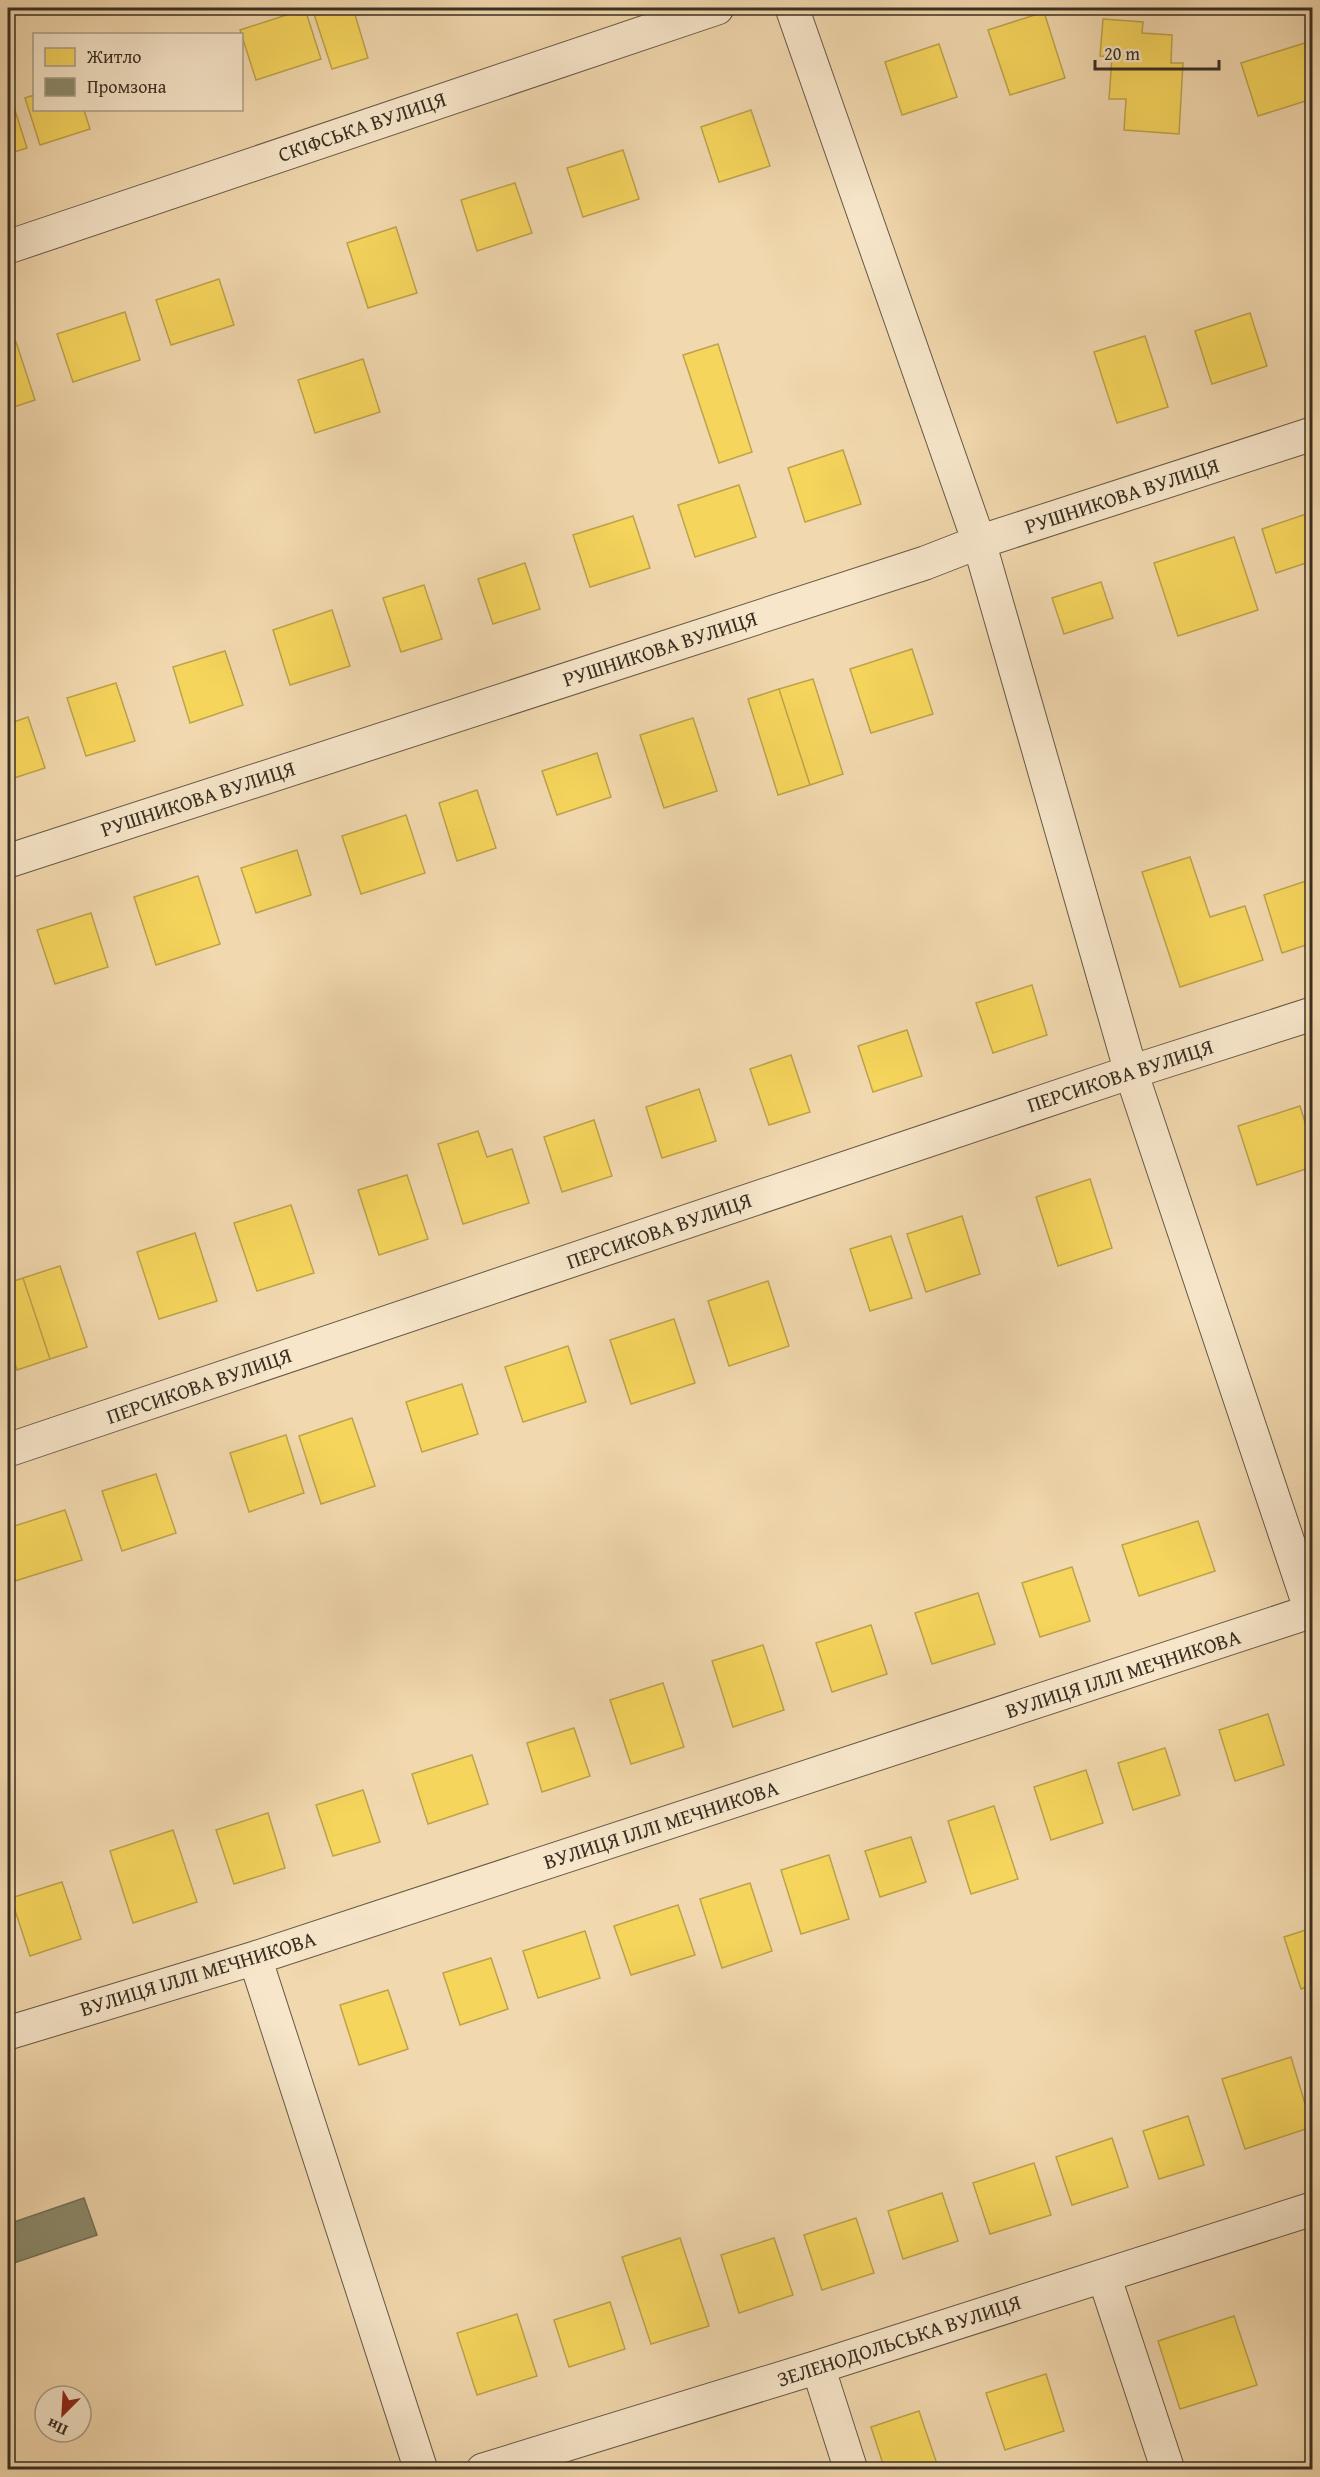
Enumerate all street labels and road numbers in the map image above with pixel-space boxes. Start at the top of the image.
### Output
street label: СКІФСЬКА ВУЛИЦЯ [274,83,450,170]
street label: РУШНИКОВА ВУЛИЦЯ [1021,449,1223,542]
street label: РУШНИКОВА ВУЛИЦЯ [559,602,761,695]
street label: РУШНИКОВА ВУЛИЦЯ [97,752,299,845]
street label: ПЕРСИКОВА ВУЛИЦЯ [1023,1031,1217,1120]
street label: ПЕРСИКОВА ВУЛИЦЯ [562,1184,756,1277]
street label: ПЕРСИКОВА ВУЛИЦЯ [102,1339,296,1432]
street label: ВУЛИЦЯ ІЛЛІ МЕЧНИКОВА [1001,1621,1244,1726]
street label: ВУЛИЦЯ ІЛЛІ МЕЧНИКОВА [539,1772,782,1877]
street label: ВУЛИЦЯ ІЛЛІ МЕЧНИКОВА [76,1923,320,2024]
street label: ЗЕЛЕНОДОЛЬСЬКА ВУЛИЦЯ [773,2286,1025,2395]

